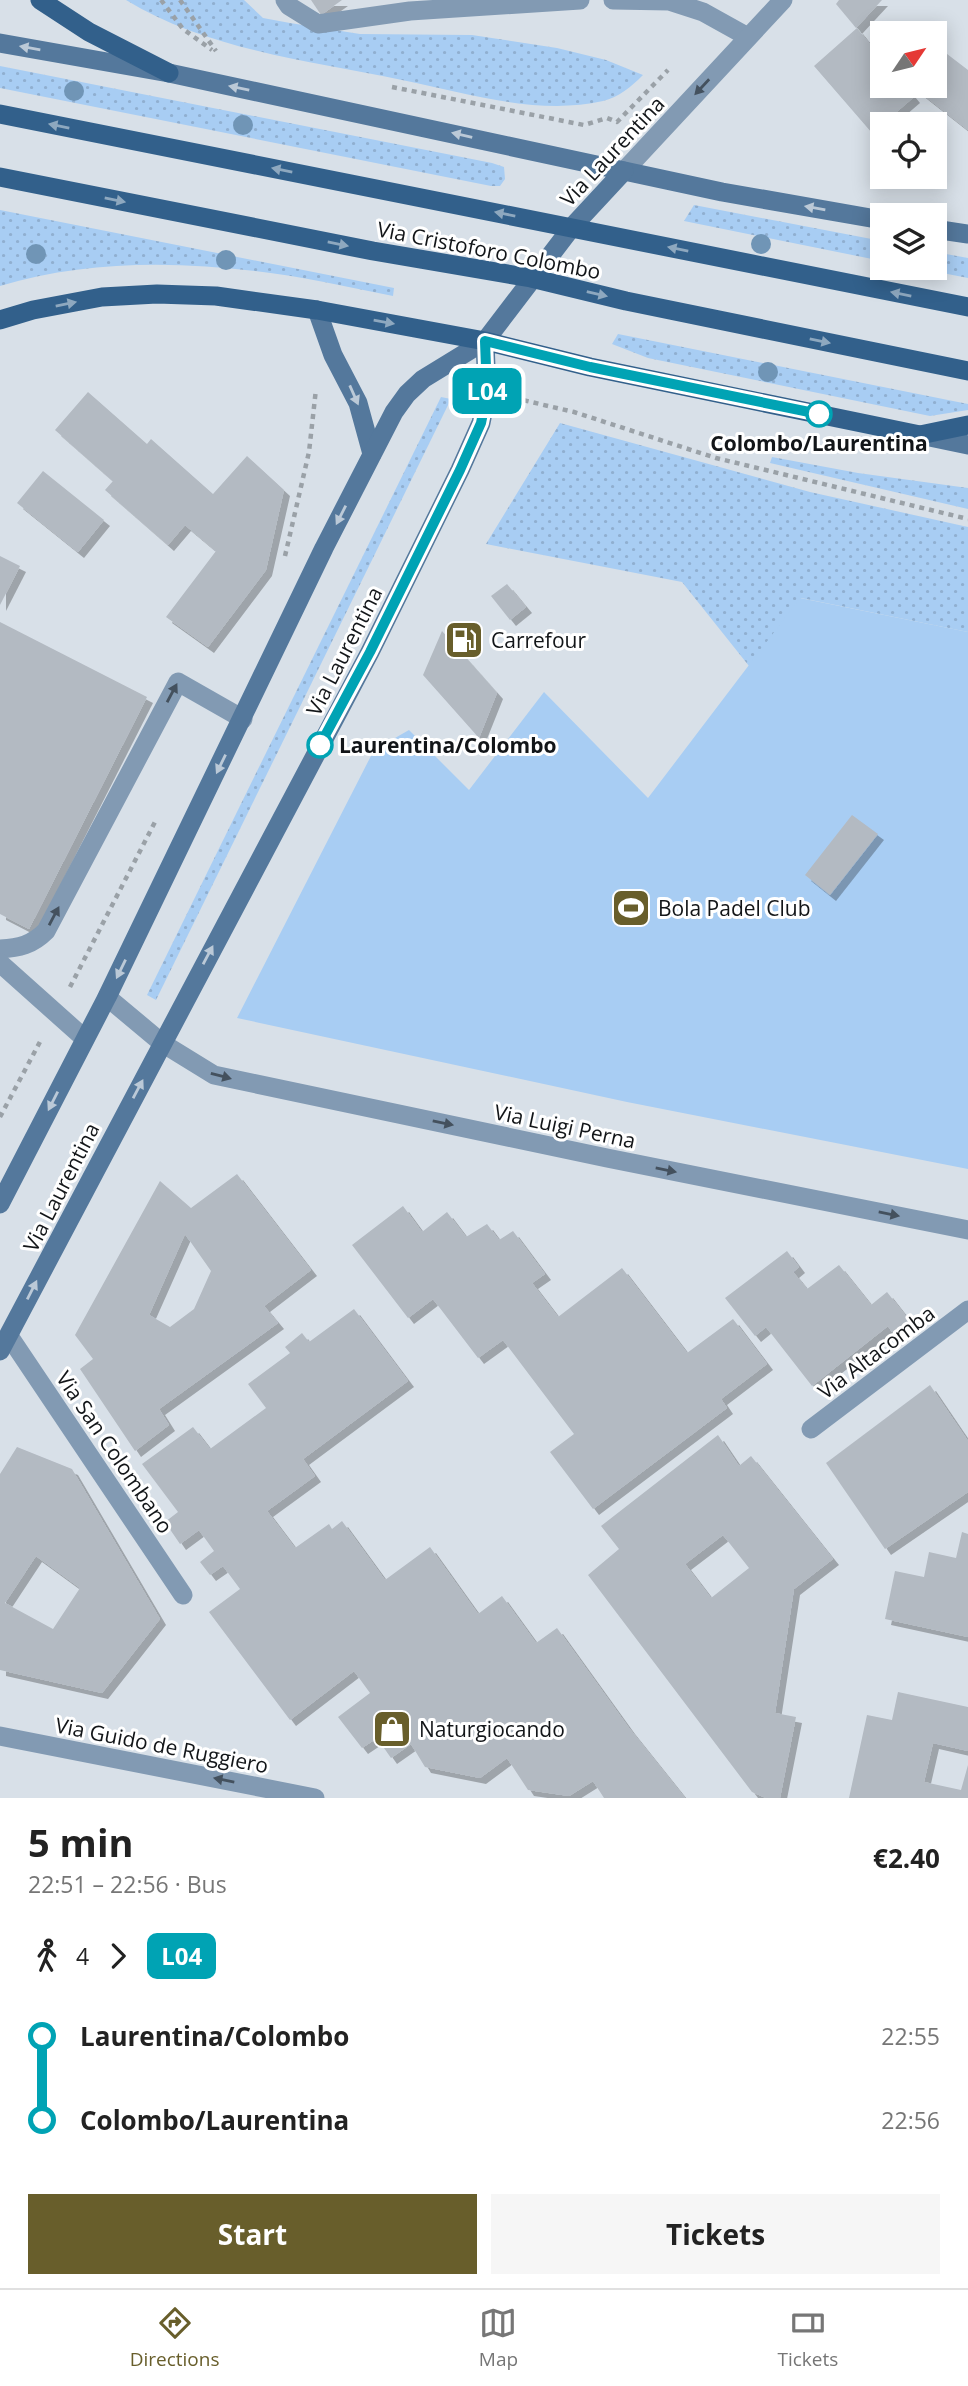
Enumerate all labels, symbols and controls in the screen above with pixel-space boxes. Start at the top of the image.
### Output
north arrow [870,21,947,98]
map controls [870,21,947,280]
one-way arrow [19,42,41,53]
one-way arrow [694,78,710,96]
one-way arrow [228,82,250,93]
street label: Via Laurentina [554,90,670,212]
button: locate [870,112,947,189]
one-way arrow [48,120,70,131]
one-way arrow [450,129,472,140]
one-way arrow [271,164,293,175]
one-way arrow [104,194,126,205]
one-way arrow [804,202,826,213]
button: layers [870,203,947,280]
one-way arrow [494,208,516,219]
street label: Via Cristoforo Colombo [375,215,603,285]
one-way arrow [327,239,349,250]
one-way arrow [667,243,689,254]
one-way arrow [890,288,912,299]
one-way arrow [586,289,608,300]
one-way arrow [55,298,77,309]
one-way arrow [373,317,395,328]
one-way arrow [809,335,831,346]
line badge: L04 [447,368,527,414]
text: L04 [466,374,508,407]
one-way arrow [348,385,360,405]
marker: Colombo/Laurentina [806,401,832,427]
place label: Colombo/Laurentina [710,429,928,457]
one-way arrow [335,505,346,525]
street label: Via Laurentina [300,582,388,720]
fuel station icon: Carrefour [443,619,485,661]
place label: Carrefour [491,626,586,654]
one-way arrow [166,683,177,703]
place label: Laurentina/Colombo [339,731,557,759]
marker: Laurentina/Colombo [307,732,333,758]
one-way arrow [215,754,226,774]
sports icon: Bola Padel Club [610,887,652,929]
place label: Bola Padel Club [658,894,811,922]
one-way arrow [48,906,60,926]
one-way arrow [202,945,214,965]
one-way arrow [115,959,127,979]
one-way arrow [210,1071,232,1082]
one-way arrow [132,1079,143,1099]
one-way arrow [48,1092,60,1112]
street label: Via Luigi Perna [492,1097,638,1155]
street label: Via Laurentina [17,1118,105,1256]
one-way arrow [432,1118,454,1129]
one-way arrow [655,1165,677,1176]
one-way arrow [878,1209,900,1220]
one-way arrow [26,1280,38,1300]
street label: Via Altacomba [812,1299,940,1405]
street label: Via San Colombano [50,1366,180,1538]
shop icon: Naturgiocando [371,1708,413,1750]
street label: Via Guido de Ruggiero [53,1711,271,1779]
place label: Naturgiocando [419,1715,565,1743]
one-way arrow [213,1774,235,1785]
text: 5 min [28,1816,133,1868]
text: €2.40 [873,1840,940,1876]
text: 22:51 – 22:56 · Bus [28,1868,227,1900]
icon: walk [28,1937,66,1975]
icon: forward [99,1937,137,1975]
text: L04 [161,1939,202,1972]
text: 4 [76,1940,89,1972]
text: Laurentina/Colombo [80,2018,349,2054]
text: 22:55 [881,2020,940,2052]
text: Colombo/Laurentina [80,2102,349,2138]
text: 22:56 [881,2104,940,2136]
button: Start [28,2194,477,2274]
button: Tickets [491,2194,940,2274]
tab: Directions [130,2304,220,2372]
tab: Map [479,2304,518,2372]
tab: Tickets [777,2304,838,2372]

